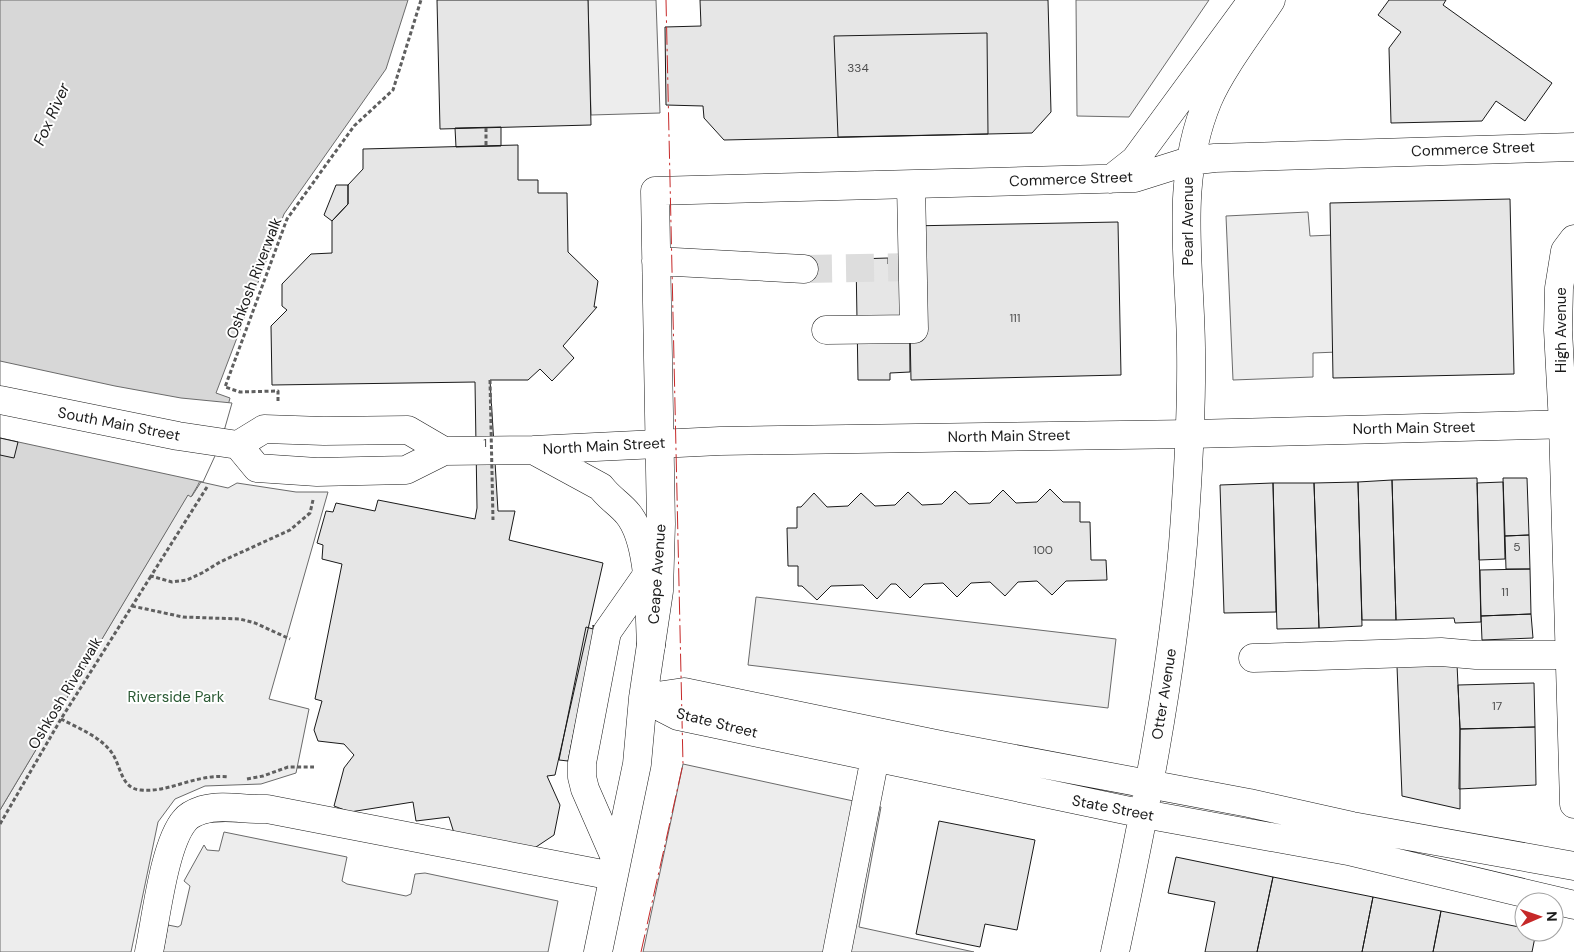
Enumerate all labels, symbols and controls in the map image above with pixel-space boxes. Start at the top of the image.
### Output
house number: 334 [847,60,869,76]
water label: Fox River [28,79,75,149]
street label: Commerce Street [1411,137,1535,161]
street label: Commerce Street [1009,167,1133,191]
street label: Pearl Avenue [1178,177,1198,265]
street label: Oshkosh Riverwalk [222,214,286,341]
street label: High Avenue [1551,287,1571,373]
house number: 111 [1009,310,1021,326]
street label: South Main Street [56,402,182,446]
street label: North Main Street [1352,417,1476,439]
street label: North Main Street [947,425,1071,447]
street label: North Main Street [542,433,666,459]
house number: 1 [483,435,487,451]
street label: Ceape Avenue [644,523,670,625]
house number: 5 [1513,539,1521,555]
house number: 100 [1033,542,1053,558]
house number: 11 [1501,584,1509,600]
street label: Oshkosh Riverwalk [23,633,107,753]
street label: Otter Avenue [1147,647,1181,741]
park label: Riverside Park [128,687,225,707]
house number: 17 [1492,698,1502,714]
street label: State Street [674,703,760,743]
street label: State Street [1070,790,1156,826]
north arrow [1514,892,1564,942]
text: N [1543,911,1561,922]

